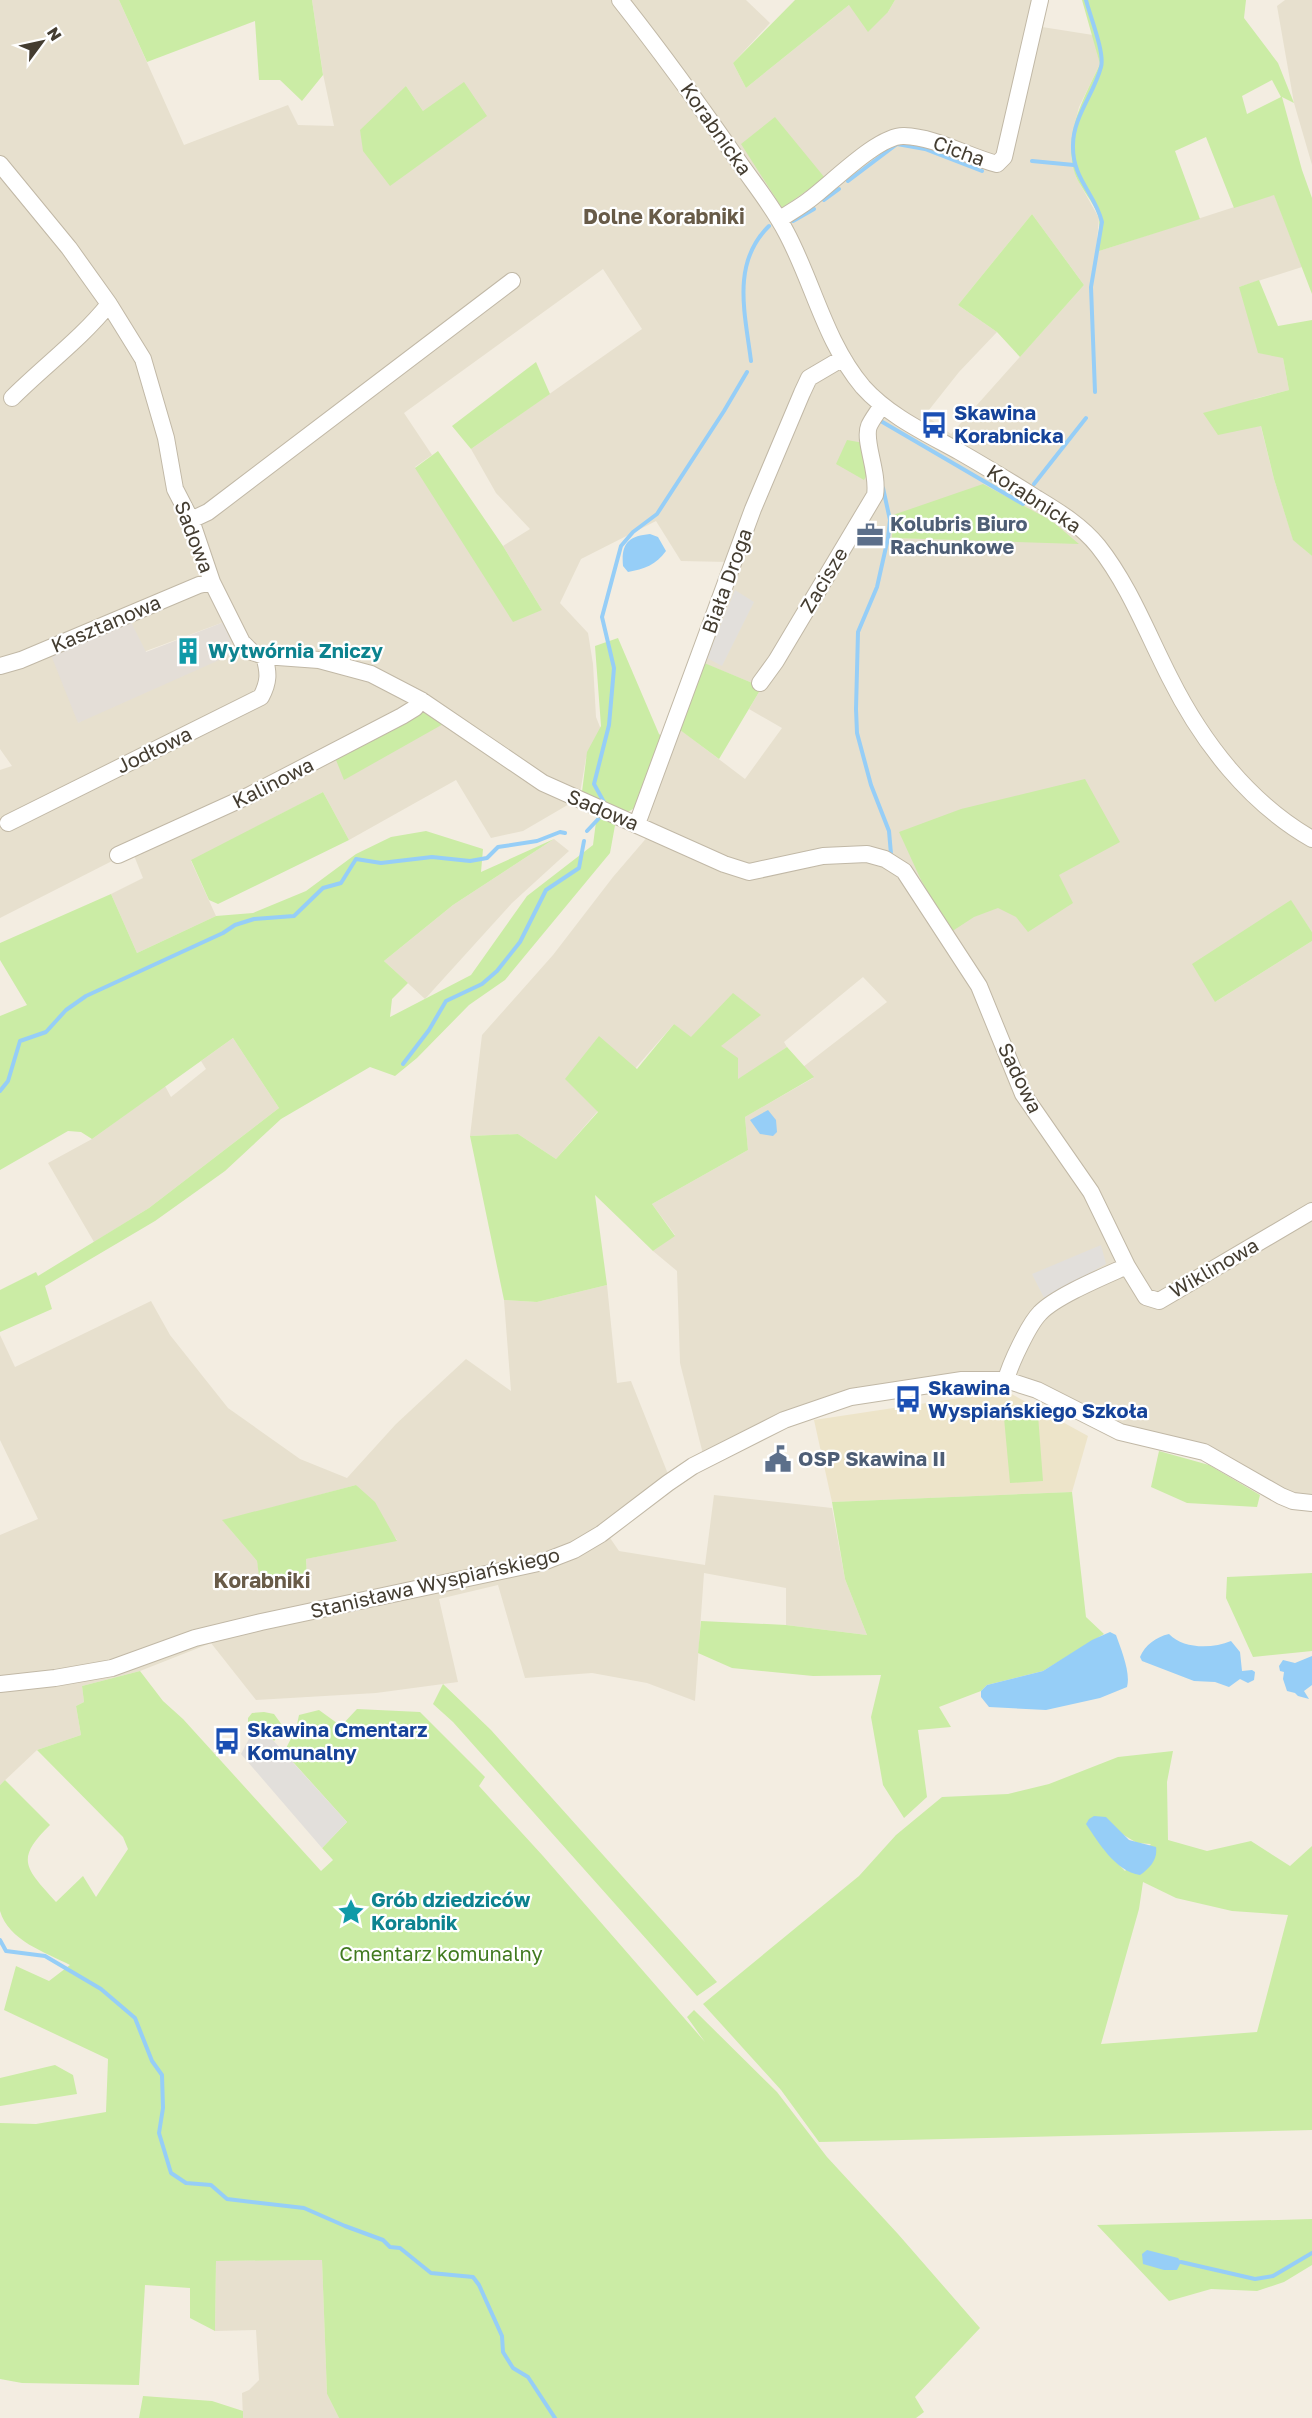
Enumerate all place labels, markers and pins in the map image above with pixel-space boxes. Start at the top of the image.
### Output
place label: Skawina Korabnicka [954,400,1064,447]
bus stop icon: Skawina Korabnicka [919,410,949,440]
place label: Kolubris Biuro Rachunkowe [890,511,1027,558]
office icon: Kolubris Biuro Rachunkowe [855,520,885,550]
building icon: Wytwórnia Zniczy [173,636,203,666]
place label: Wytwórnia Zniczy [208,638,383,662]
place label: Skawina Wyspiańskiego Szkoła [928,1375,1148,1422]
bus stop icon: Skawina Wyspiańskiego Szkoła [893,1384,923,1414]
public building icon: OSP Skawina II [763,1444,793,1474]
place label: OSP Skawina II [798,1446,946,1470]
place label: Skawina Cmentarz Komunalny [247,1717,427,1764]
bus stop icon: Skawina Cmentarz Komunalny [212,1726,242,1756]
place label: Grób dziedziców Korabnik [371,1887,531,1934]
place icon: Grób dziedziców Korabnik [336,1897,366,1927]

